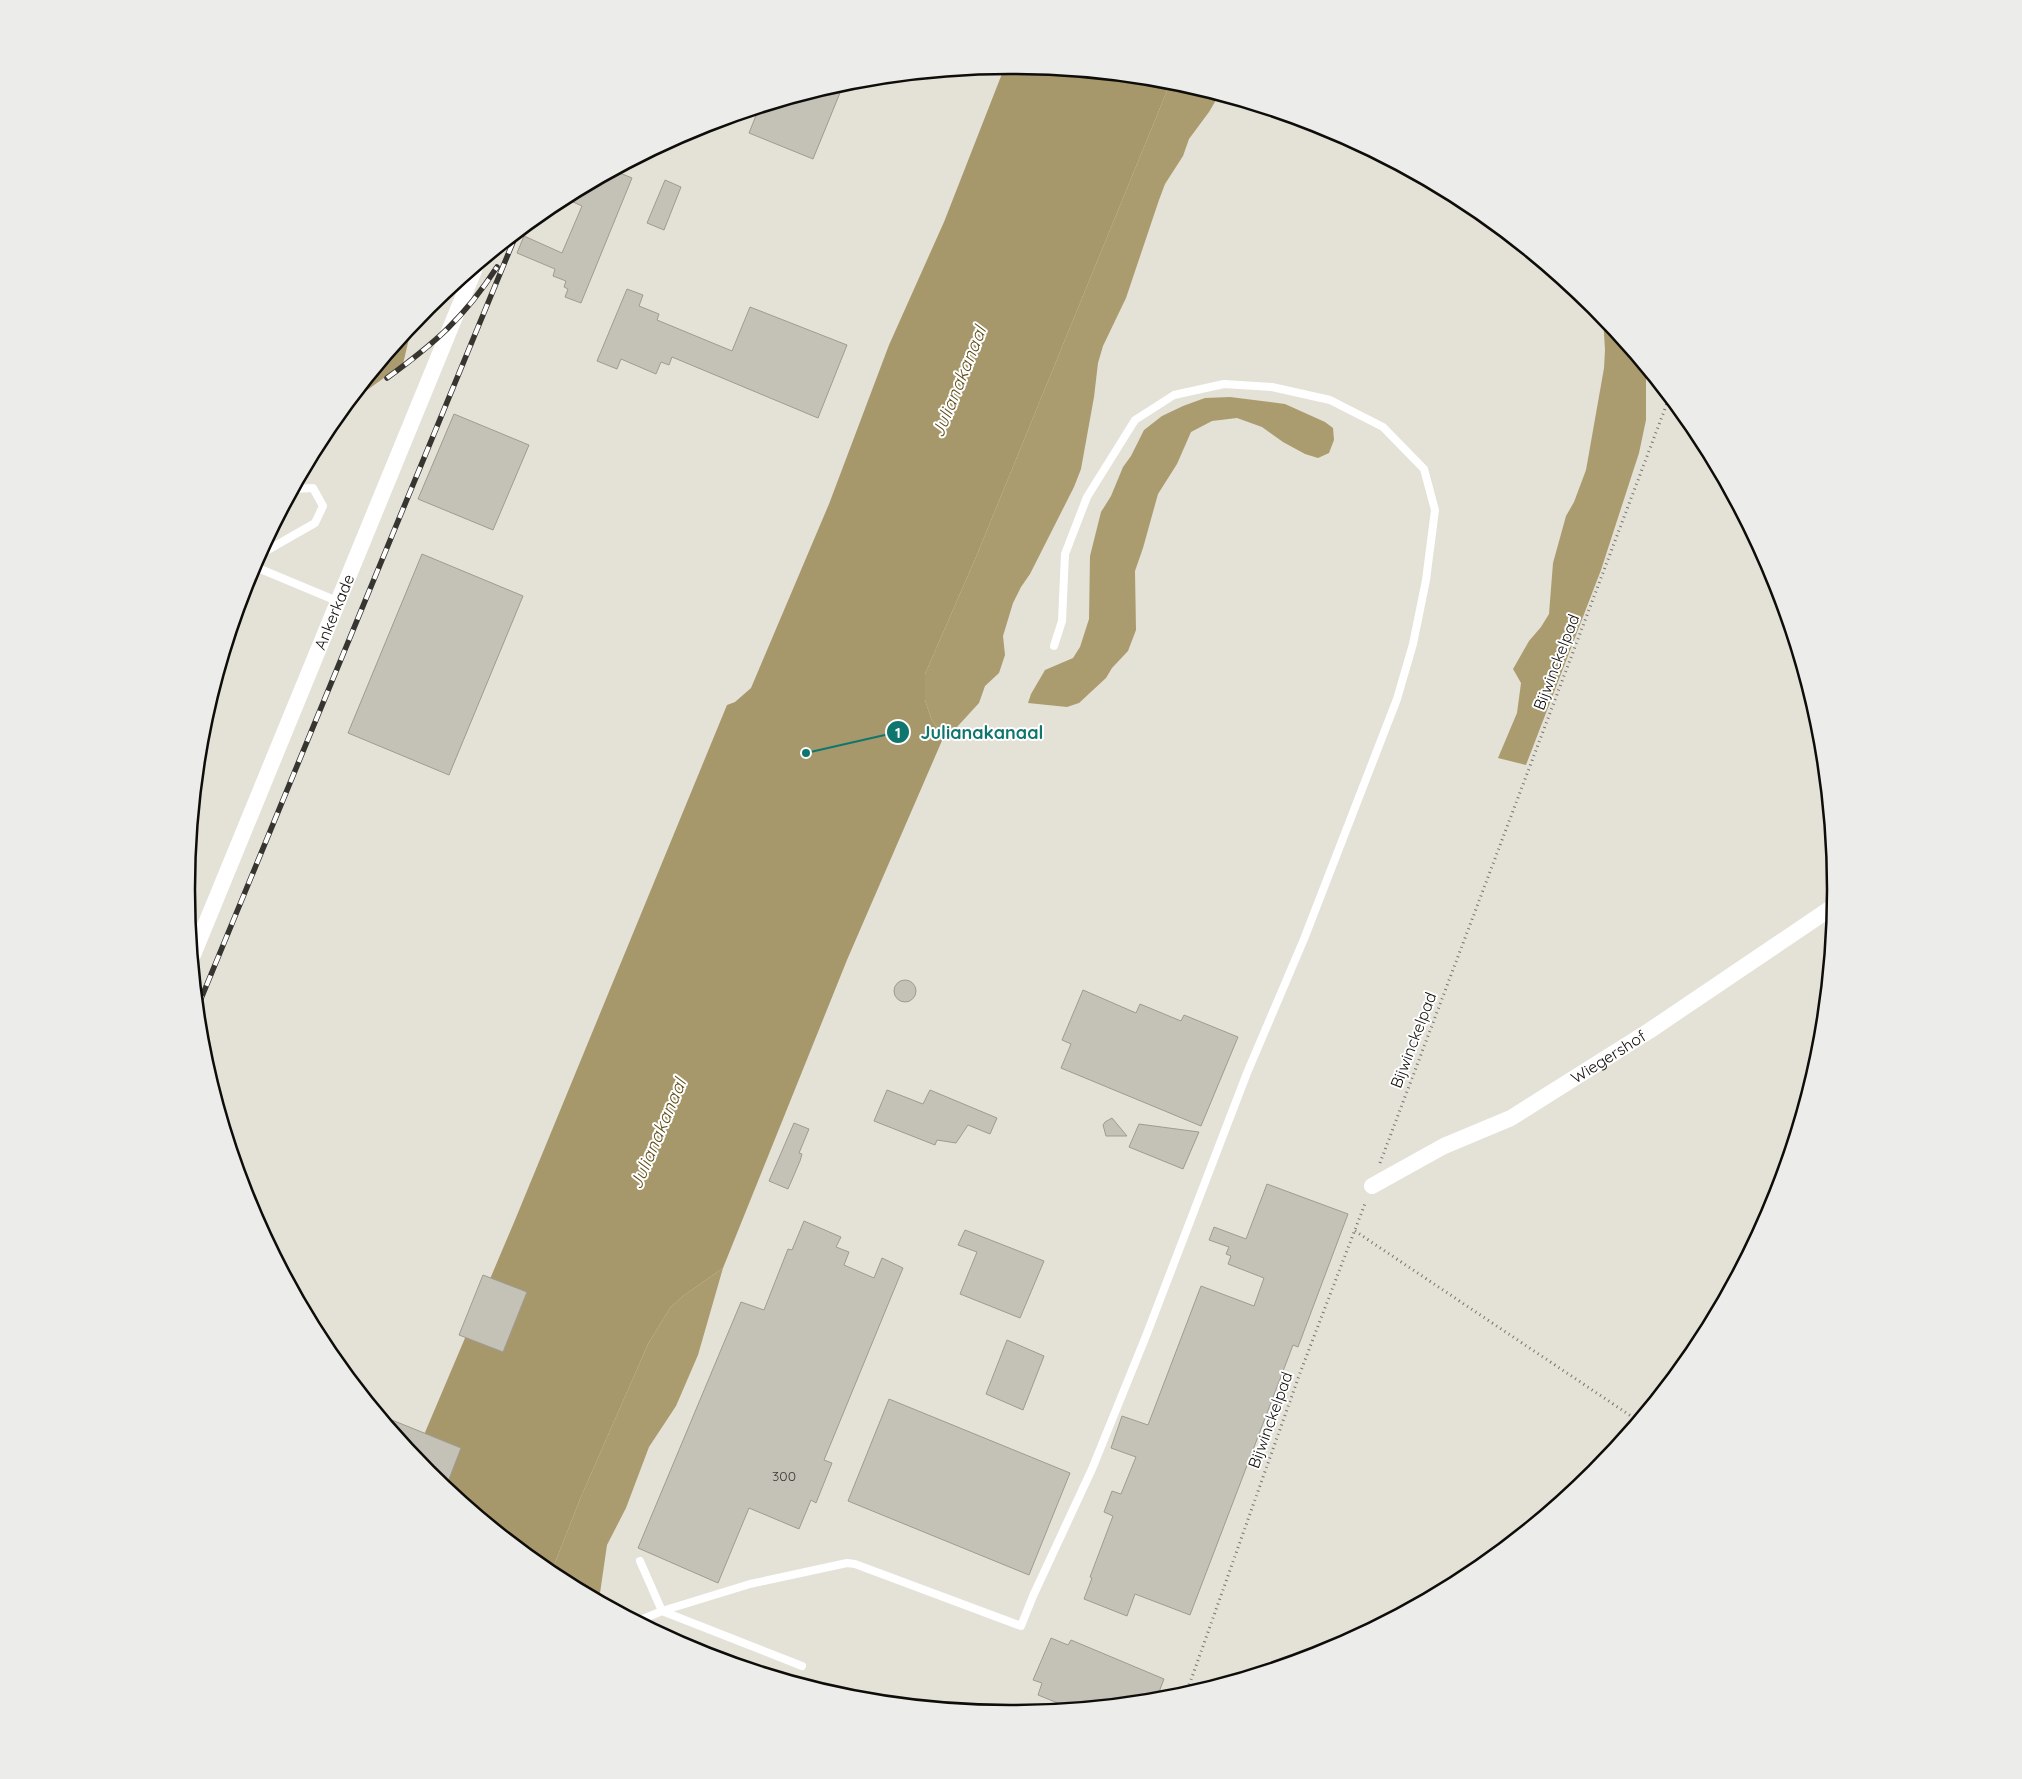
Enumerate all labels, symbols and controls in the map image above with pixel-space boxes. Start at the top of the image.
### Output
water label: Julianakanaal [926,321,992,441]
street label: Ankerkade [309,571,358,653]
street label: Bijwinckelpad [1529,611,1583,713]
callout: Julianakanaal [886,716,1053,749]
text: Julianakanaal [921,721,1043,744]
text: 1 [895,723,901,742]
street label: Bijwinckelpad [1386,989,1440,1091]
street label: Wiegershof [1567,1025,1650,1088]
water label: Julianakanaal [624,1073,692,1192]
street label: Bijwinckelpad [1243,1369,1297,1471]
house number: 300 [772,1467,796,1485]

